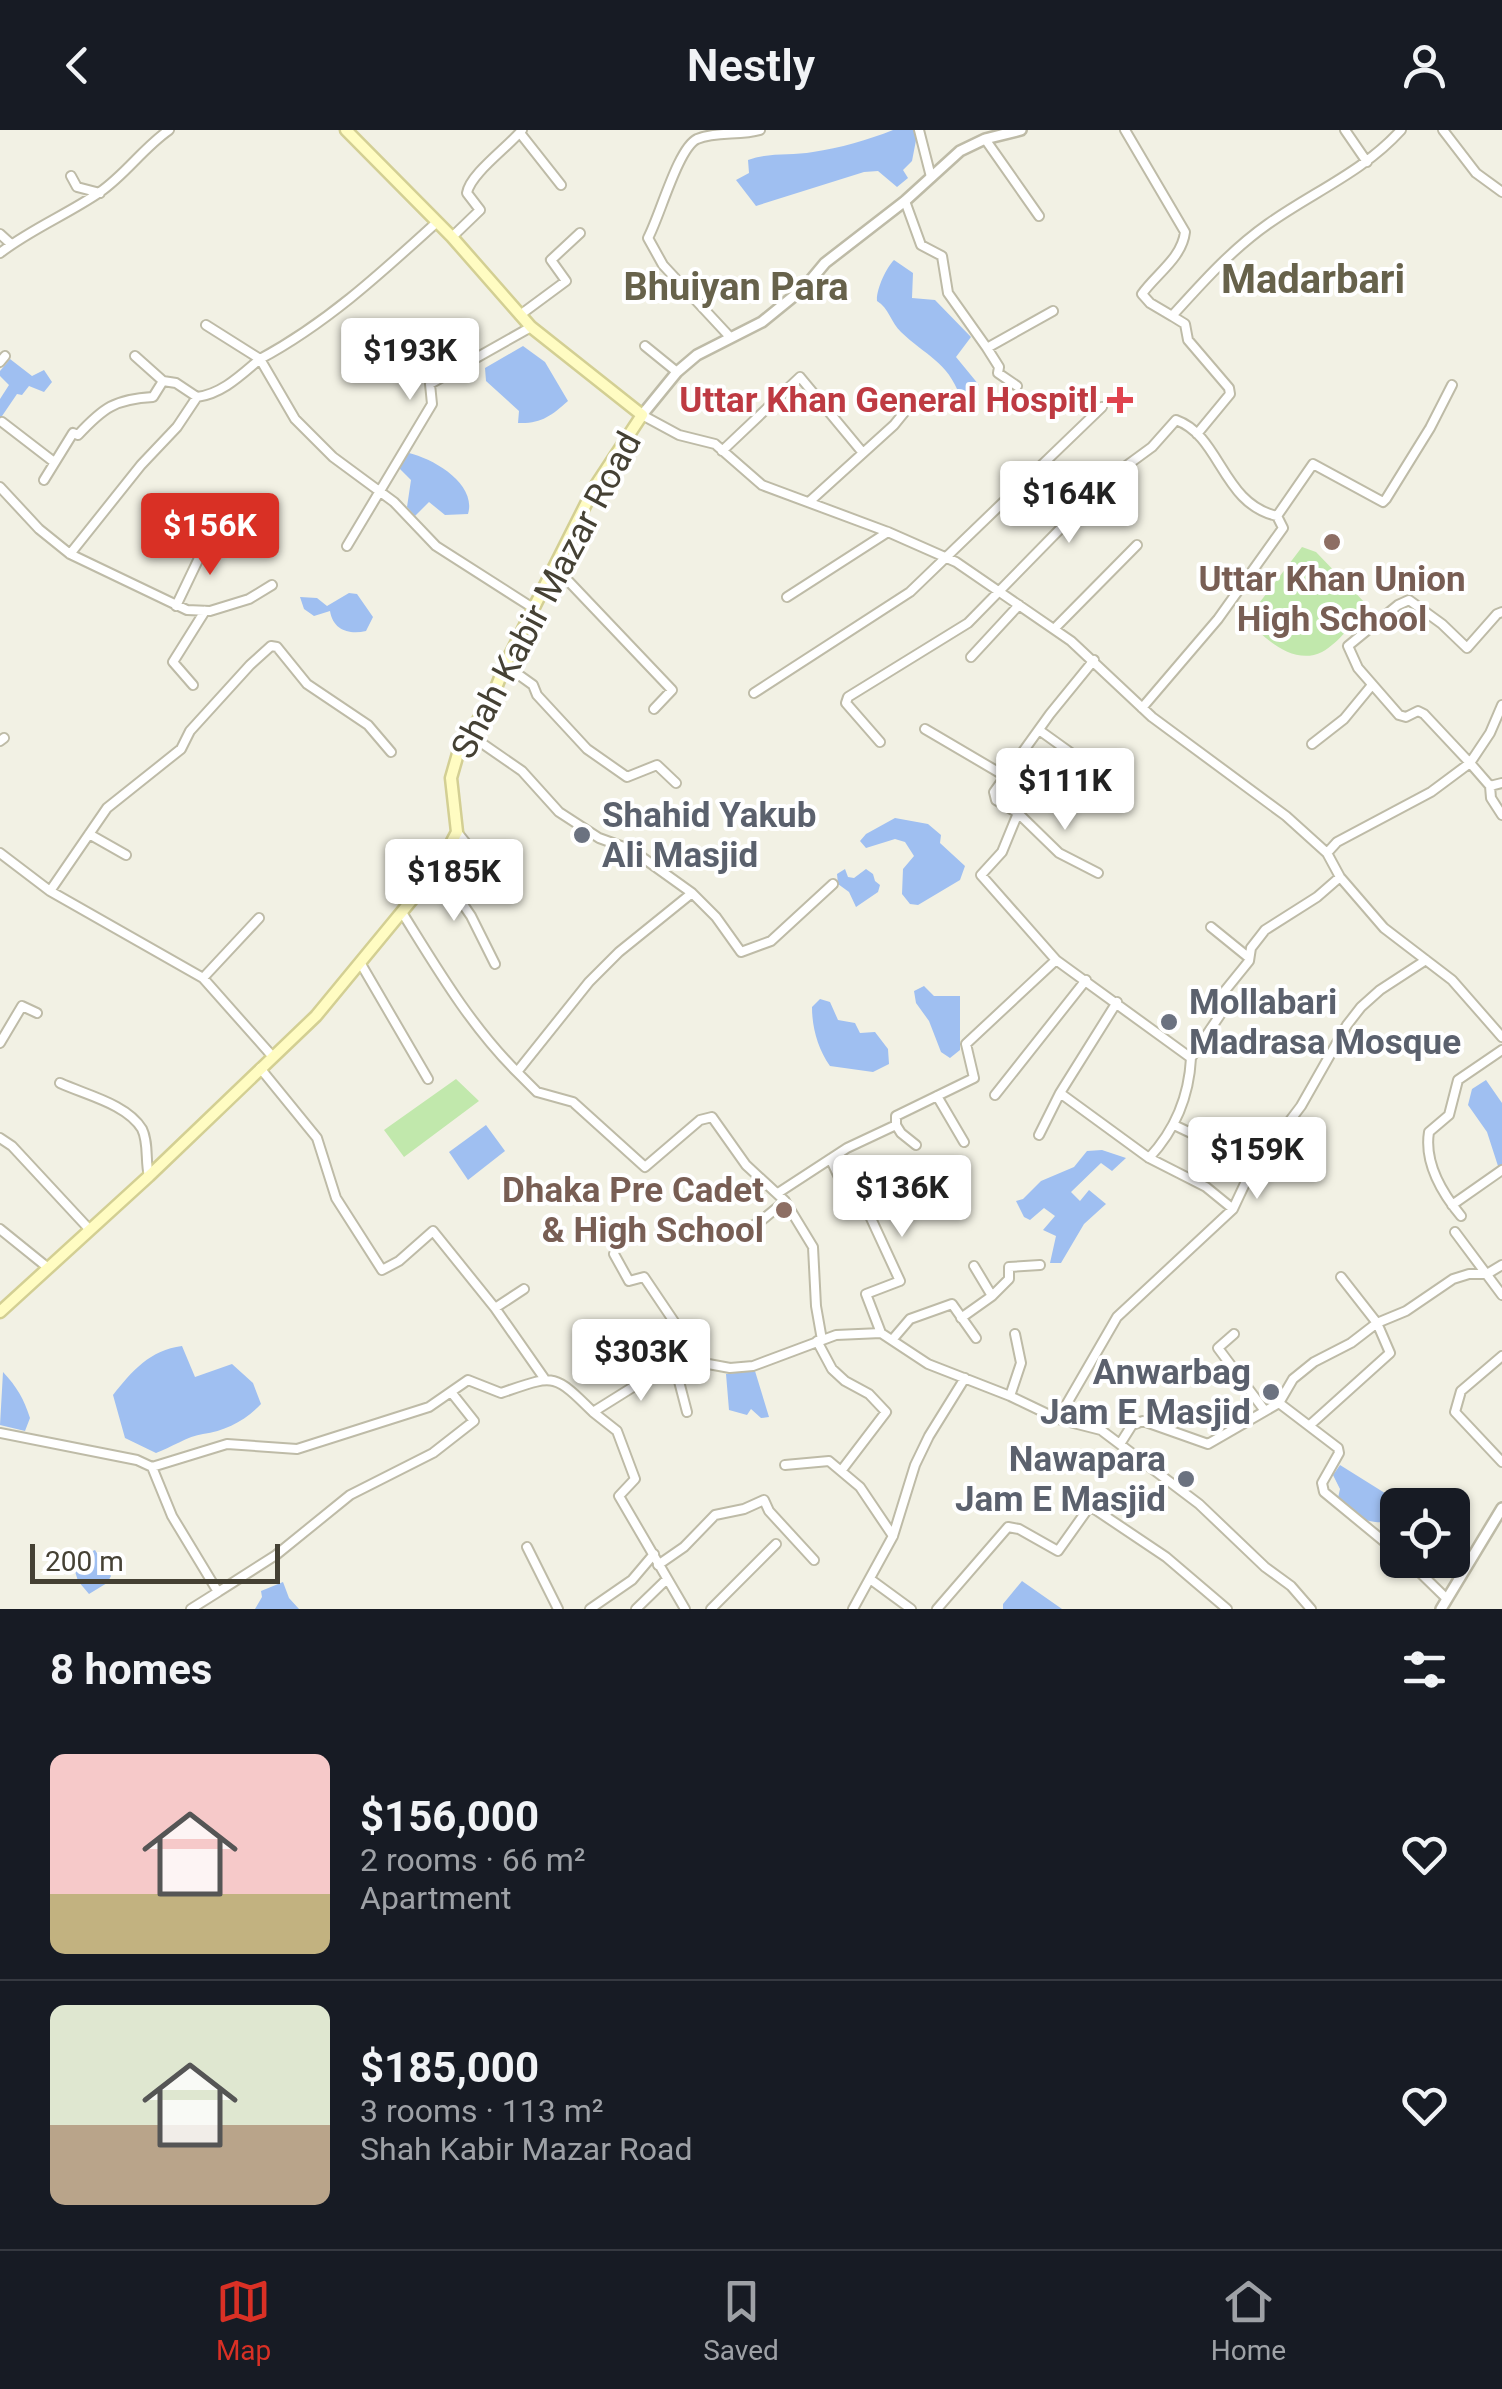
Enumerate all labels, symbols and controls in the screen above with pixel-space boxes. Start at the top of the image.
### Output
icon: back [50,38,105,93]
icon: person [1397,38,1452,93]
text: Nestly [687,39,815,92]
district label: Madarbari [1221,256,1405,303]
district label: Bhuiyan Para [623,265,849,309]
pin: $193K [340,318,480,403]
text: $193K [363,331,457,369]
place label: Uttar Khan General Hospitl [679,380,1098,421]
marker: Uttar Khan General Hospitl [1107,387,1133,413]
street label: Shah Kabir Mazar Road [443,425,650,765]
pin: $164K [999,461,1139,546]
text: $164K [1022,474,1116,512]
pin: $156K [140,493,280,578]
text: $156K [163,506,257,544]
marker: Uttar Khan Union High School [1321,531,1343,553]
place label: Uttar Khan Union High School [1198,559,1466,640]
pin: $111K [995,748,1135,833]
text: $111K [1018,761,1112,799]
place label: Shahid Yakub Ali Masjid [602,795,816,876]
marker: Shahid Yakub Ali Masjid [571,824,593,846]
pin: $185K [384,839,524,924]
text: $185K [407,852,501,890]
place label: Mollabari Madrasa Mosque [1189,982,1461,1063]
marker: Mollabari Madrasa Mosque [1158,1011,1180,1033]
pin: $159K [1187,1117,1327,1202]
text: $159K [1210,1130,1304,1168]
pin: $136K [832,1155,972,1240]
text: $136K [855,1168,949,1206]
place label: Dhaka Pre Cadet & High School [502,1170,764,1251]
marker: Dhaka Pre Cadet & High School [773,1199,795,1221]
pin: $303K [571,1319,711,1404]
text: $303K [594,1332,688,1370]
place label: Anwarbag Jam E Masjid [1040,1352,1251,1433]
marker: Anwarbag Jam E Masjid [1260,1381,1282,1403]
place label: Nawapara Jam E Masjid [955,1439,1166,1520]
marker: Nawapara Jam E Masjid [1175,1468,1197,1490]
map controls [1380,1488,1470,1578]
button: locate [1380,1488,1470,1578]
scale bar [30,1539,280,1584]
text: 200 m [45,1545,124,1578]
icon: filters [1397,1642,1452,1697]
text: 8 homes [50,1645,212,1694]
text: $156,000 [360,1792,539,1841]
icon: home [130,1794,250,1914]
icon: heart [1397,1827,1452,1882]
text: 2 rooms · 66 m² [360,1841,585,1879]
text: Apartment [360,1879,512,1917]
text: $185,000 [360,2043,539,2092]
icon: home [130,2045,250,2165]
icon: heart [1397,2078,1452,2133]
text: 3 rooms · 113 m² [360,2092,603,2130]
text: Shah Kabir Mazar Road [360,2130,692,2168]
tab: Map [216,2274,271,2367]
tab: Saved [703,2274,779,2367]
tab: Home [1211,2274,1286,2367]

